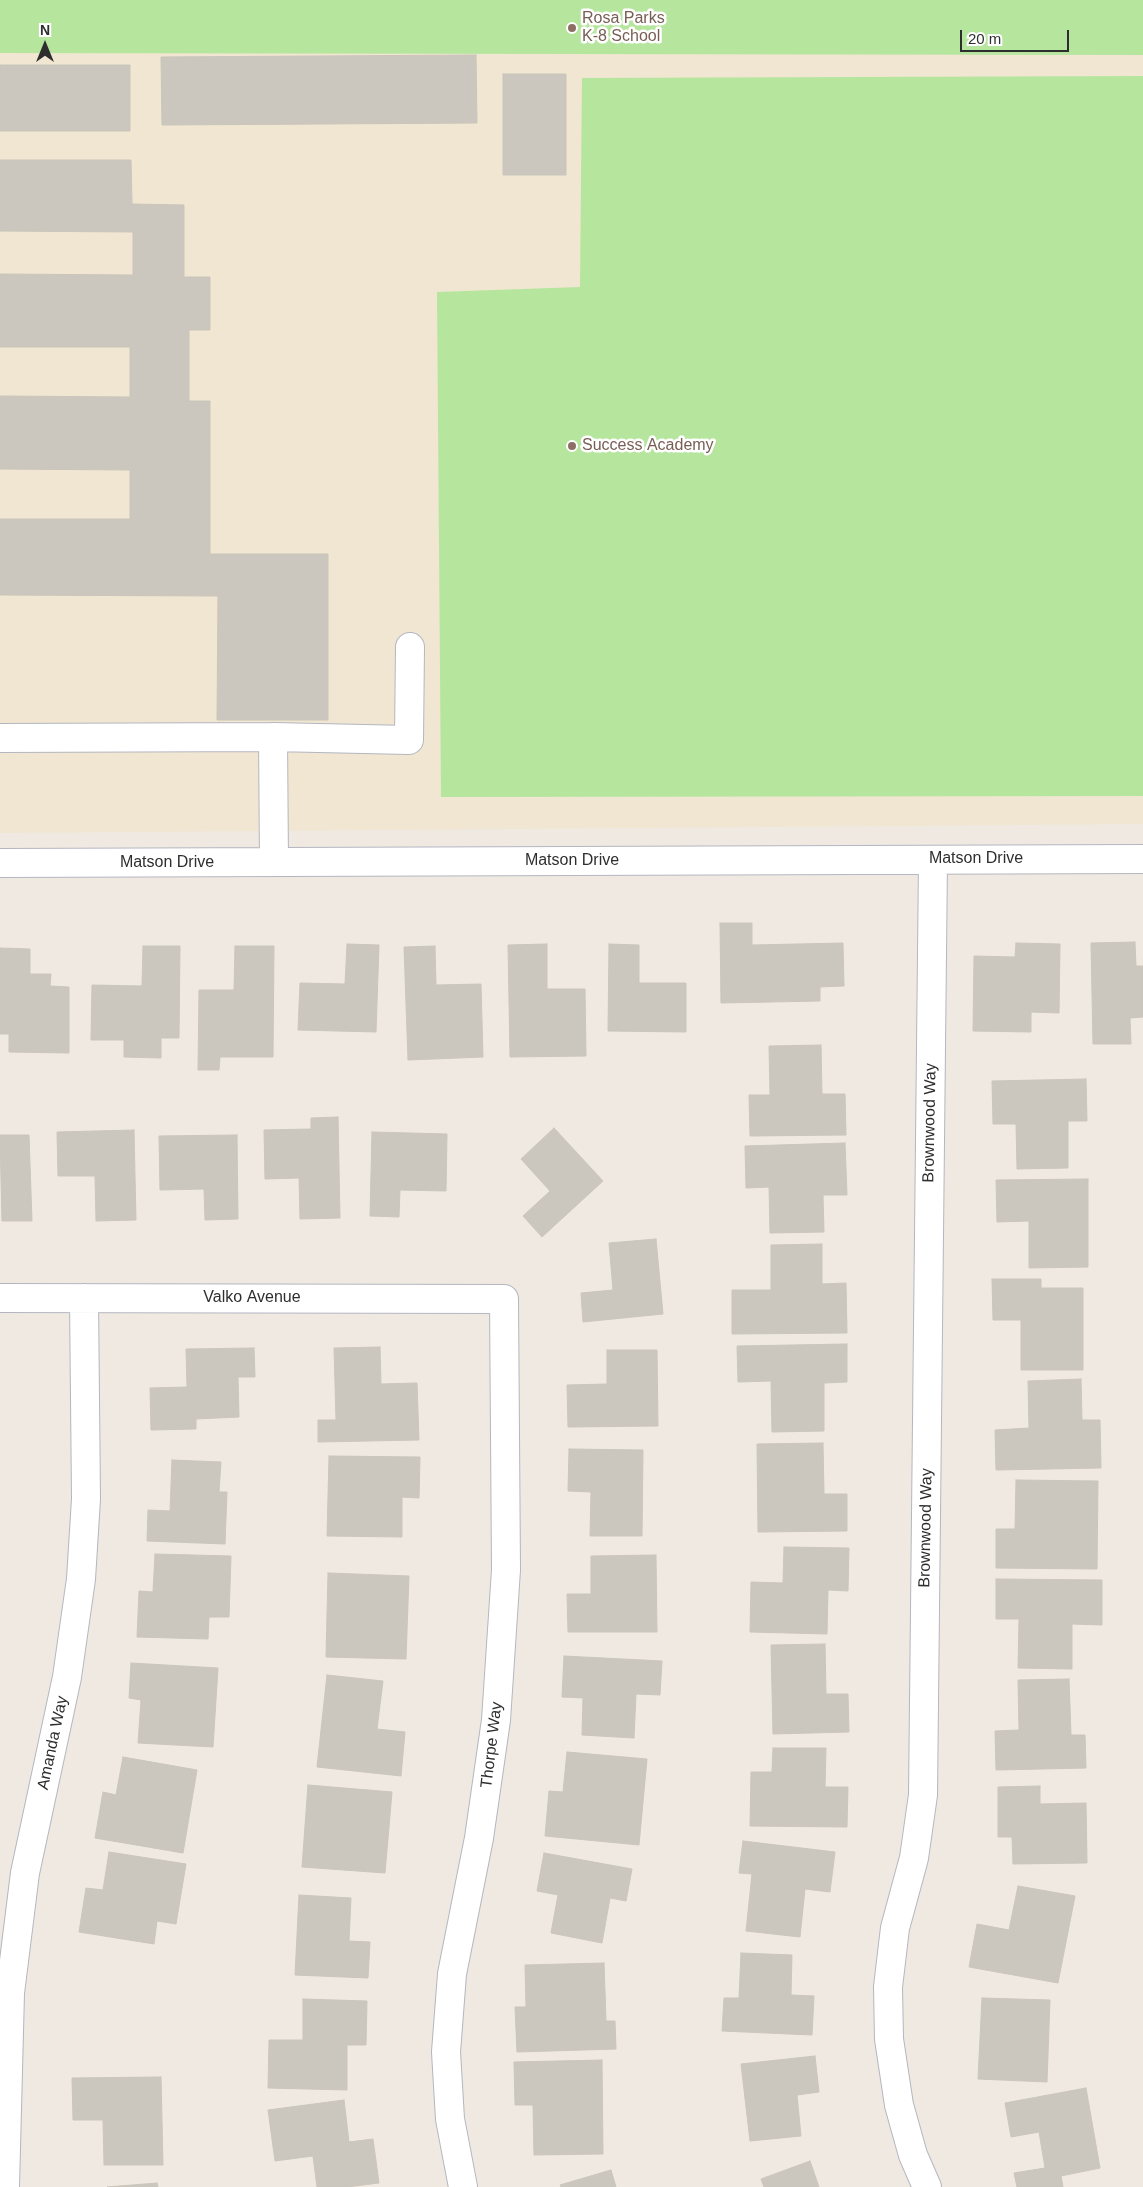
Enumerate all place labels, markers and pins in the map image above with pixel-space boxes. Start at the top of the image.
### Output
place label: Rosa Parks K-8 School [582,9,665,47]
marker: Rosa Parks K-8 School [566,22,578,34]
place label: Success Academy [582,436,714,456]
marker: Success Academy [566,440,578,452]

